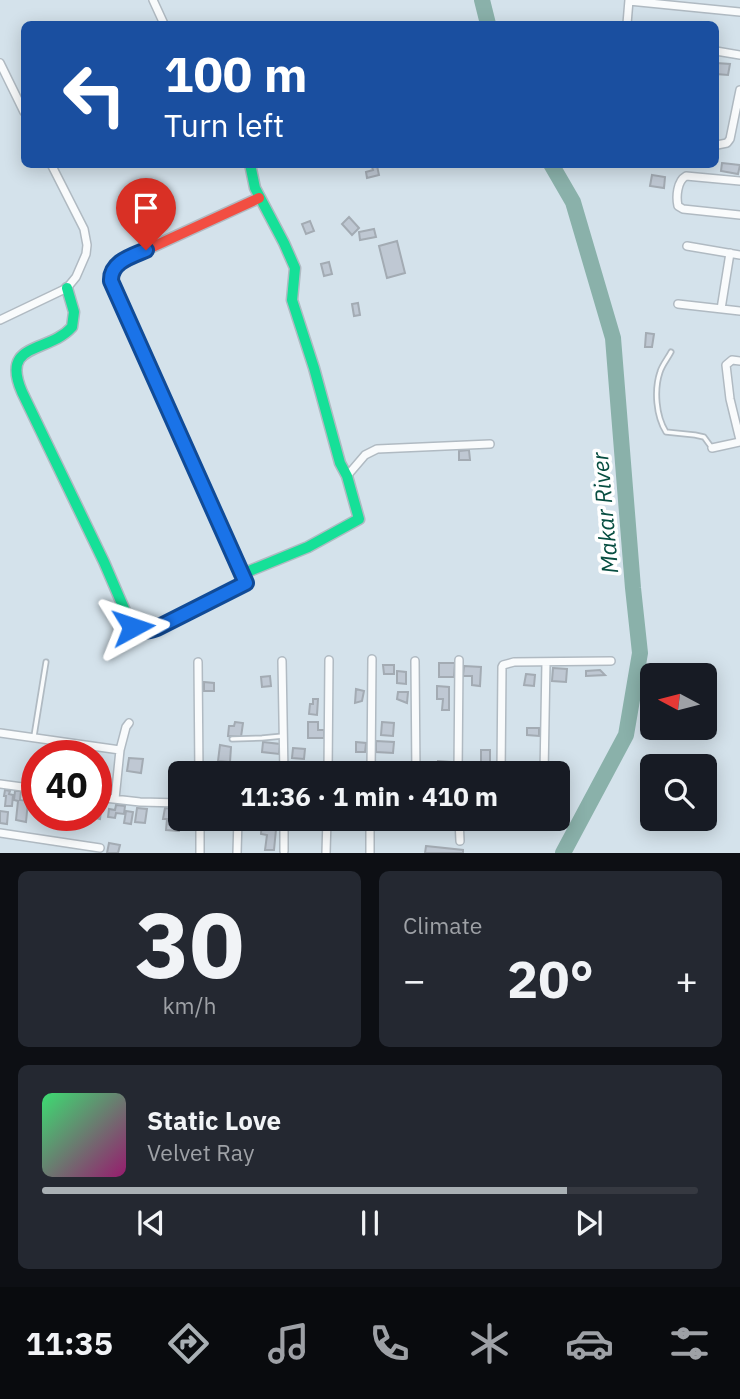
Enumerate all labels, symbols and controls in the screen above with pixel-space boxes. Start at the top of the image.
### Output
text: 100 m [164,42,308,105]
icon: left [49,49,140,140]
text: Turn left [164,104,284,146]
pin [116,178,176,250]
icon: arrive [127,189,165,227]
water label: Makar River [584,451,624,575]
position arrow [96,590,170,664]
north arrow [640,663,718,740]
map controls [640,663,717,831]
speed limit sign: 40 [21,740,112,831]
button: search [640,754,717,831]
text: 11:36 · 1 min · 410 m [240,779,498,813]
text: 30 [135,885,244,1003]
text: Climate [403,910,482,940]
text: 20° [507,945,594,1012]
text: − [403,955,426,1004]
text: + [675,955,698,1004]
text: km/h [162,990,217,1020]
text: Static Love [147,1103,281,1137]
text: Velvet Ray [147,1137,254,1167]
icon: previous [132,1204,170,1242]
icon: pause [351,1204,389,1242]
icon: next [570,1204,608,1242]
icon: directions [164,1319,213,1368]
icon: music [264,1319,313,1368]
icon: phone [365,1319,414,1368]
icon: climate [465,1319,514,1368]
icon: car [565,1319,614,1368]
icon: filters [665,1319,714,1368]
text: 11:35 [26,1322,113,1364]

